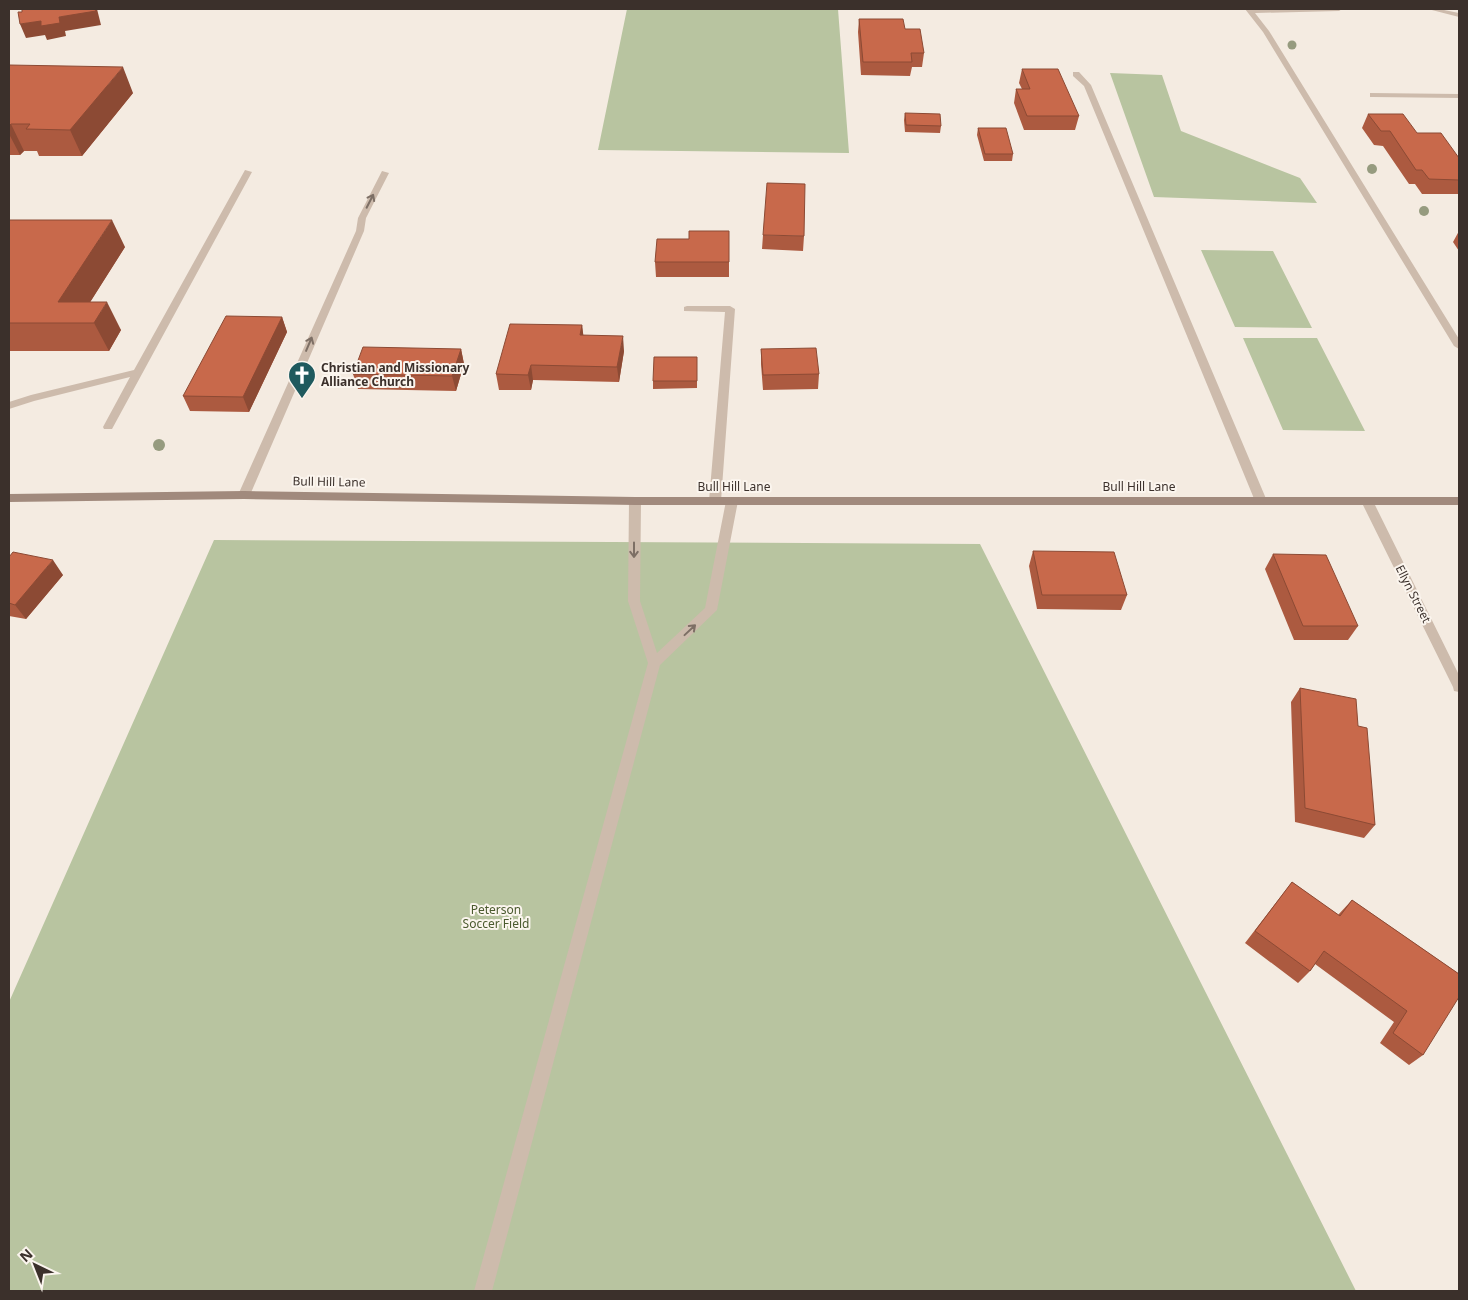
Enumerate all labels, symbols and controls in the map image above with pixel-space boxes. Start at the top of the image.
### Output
one-way arrow [365,194,375,209]
one-way arrow [305,337,314,352]
place label: Christian and Missionary Alliance Church [321,359,469,390]
church icon: Christian and Missionary Alliance Church [287,360,317,399]
street label: Bull Hill Lane [292,472,366,491]
street label: Bull Hill Lane [697,478,771,495]
street label: Bull Hill Lane [1102,478,1176,495]
one-way arrow [629,542,639,558]
street label: Ellyn Street [1392,562,1436,626]
one-way arrow [684,624,696,636]
park label: Peterson Soccer Field [463,901,529,932]
north arrow [10,1240,60,1290]
text: N [15,1244,36,1266]

